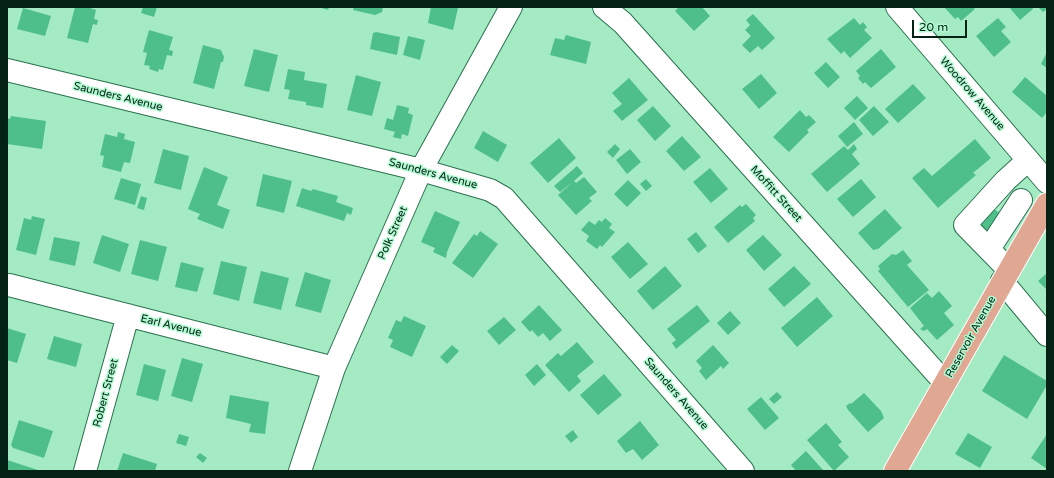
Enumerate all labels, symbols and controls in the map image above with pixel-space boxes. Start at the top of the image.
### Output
scale bar [914,12,969,38]
text: 20 m [919,20,948,34]
street label: Woodrow Avenue [937,55,1007,133]
street label: Saunders Avenue [72,80,164,114]
street label: Saunders Avenue [387,156,479,192]
street label: Moffitt Street [747,163,805,225]
street label: Polk Street [375,204,411,262]
street label: Reservoir Avenue [943,294,999,380]
street label: Earl Avenue [139,312,203,340]
street label: Saunders Avenue [641,355,711,433]
street label: Robert Street [91,357,121,429]

